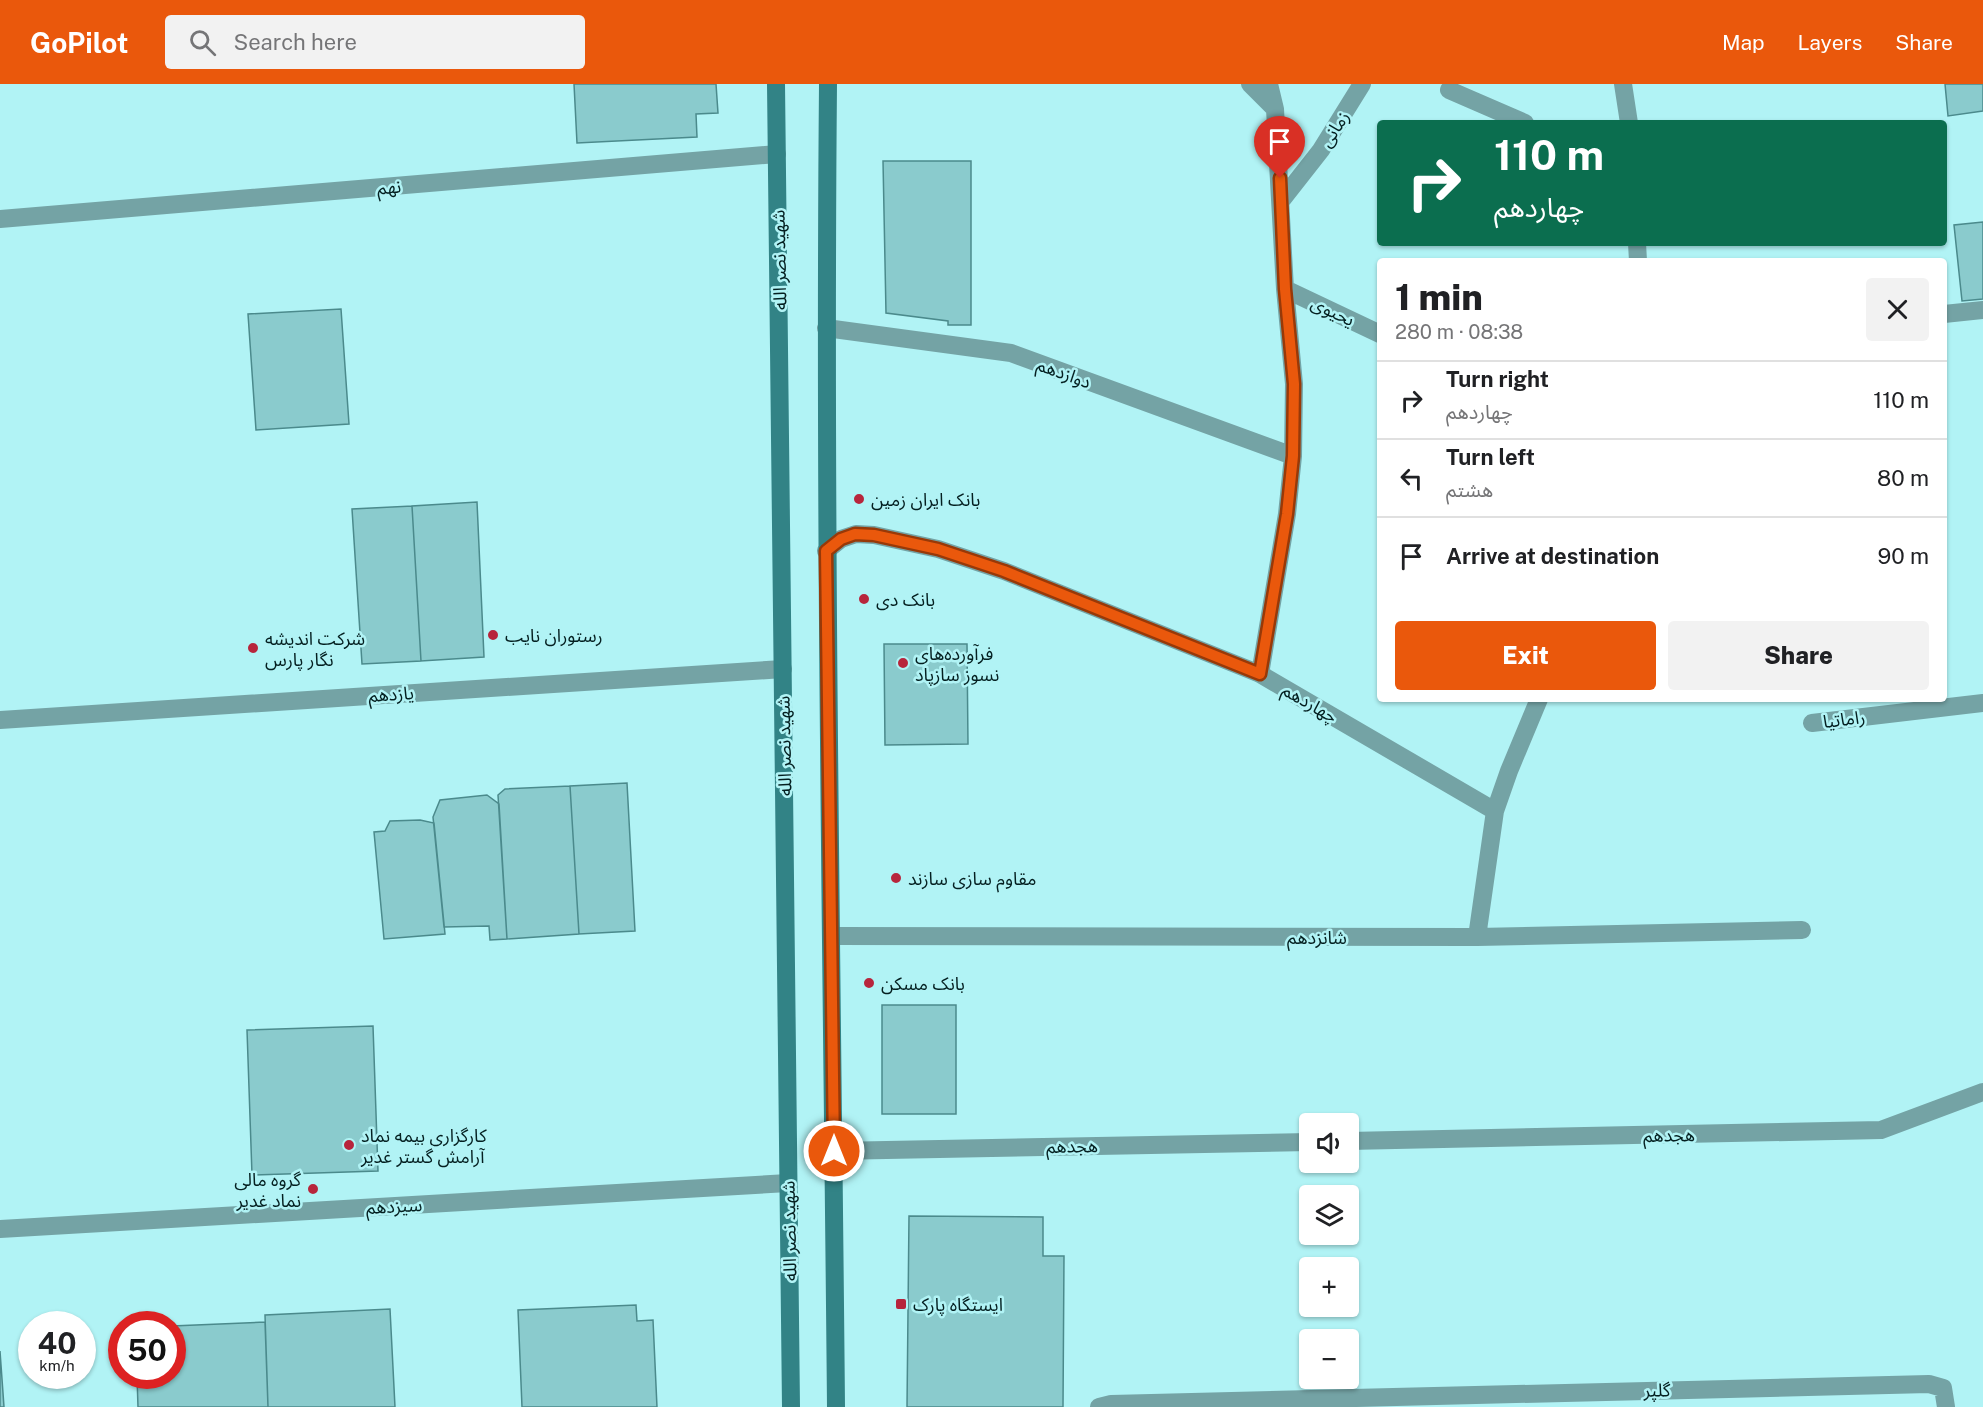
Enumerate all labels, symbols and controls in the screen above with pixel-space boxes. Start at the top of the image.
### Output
search box [165,15,585,69]
text: GoPilot [30,26,129,59]
icon: search [186,26,219,59]
text: Search here [234,29,357,55]
text: Map [1722,30,1765,55]
text: Layers [1798,30,1862,55]
text: Share [1895,30,1953,55]
street label: زمانی [1315,107,1354,151]
pin [1254,116,1305,178]
icon: arrive [1263,125,1296,158]
text: 110 m [1494,130,1604,179]
icon: right [1395,144,1473,222]
street label: نهم [376,175,402,201]
text: چهاردهم [1494,191,1584,223]
street label: شهید نصر الله [768,210,791,310]
text: 1 min [1395,276,1483,318]
button: close [1866,278,1929,341]
street label: یحیوی [1307,292,1358,331]
text: 280 m · 08:38 [1395,320,1523,344]
street label: دوازدهم [1033,354,1094,395]
text: Turn right [1446,366,1549,392]
icon: right [1395,384,1428,417]
text: 110 m [1873,387,1929,413]
text: چهاردهم [1446,400,1513,424]
text: Turn left [1446,444,1535,470]
icon: left [1395,462,1428,495]
text: 80 m [1877,465,1929,491]
text: هشتم [1446,478,1493,502]
place label: بانک ایران زمین [871,489,980,511]
marker: بانک ایران زمین [852,492,866,506]
icon: arrive [1395,540,1428,573]
text: Arrive at destination [1446,543,1659,569]
text: 90 m [1878,543,1929,569]
place label: بانک دی [876,589,935,611]
marker: بانک دی [857,592,871,606]
button: Exit [1395,621,1656,690]
button: Share [1668,621,1929,690]
place label: رستوران نایب [505,625,603,647]
place label: شرکت اندیشه نگار پارس [265,628,365,671]
marker: رستوران نایب [486,628,500,642]
marker: شرکت اندیشه نگار پارس [246,641,260,655]
place label: فرآورده‌های نسوز سازپاد [915,643,999,686]
marker: فرآورده‌های نسوز سازپاد [896,656,910,670]
street label: چهاردهم [1277,679,1341,730]
street label: یازدهم [367,682,415,709]
street label: شهید نصر الله [773,696,796,796]
street label: راماتیا [1822,706,1866,733]
place label: مقاوم سازی سازند [908,868,1037,893]
marker: مقاوم سازی سازند [889,871,903,885]
street label: شانزدهم [1287,927,1347,951]
place label: بانک مسکن [881,973,965,995]
marker: بانک مسکن [862,976,876,990]
map controls [1299,1113,1359,1389]
button: sound [1299,1113,1359,1173]
position arrow [802,1119,866,1183]
street label: هجدهم [1643,1124,1695,1149]
place label: کارگزاری بیمه نماد آرامش گستر غدیر [360,1125,487,1168]
street label: هجدهم [1046,1135,1098,1160]
marker: کارگزاری بیمه نماد آرامش گستر غدیر [342,1138,356,1152]
place label: گروه مالی نماد غدیر [234,1169,302,1212]
street label: شهید نصر الله [778,1181,801,1281]
marker: گروه مالی نماد غدیر [306,1182,320,1196]
button: layers [1299,1185,1359,1245]
street label: سیزدهم [365,1194,423,1221]
button: + [1299,1257,1359,1317]
place label: ایستگاه پارک [913,1294,1003,1316]
marker: ایستگاه پارک [894,1297,908,1311]
speed limit sign: 50 [108,1311,186,1389]
text: 40 [37,1325,77,1361]
button: − [1299,1329,1359,1389]
text: km/h [39,1357,75,1374]
street label: گلپر [1642,1379,1671,1402]

